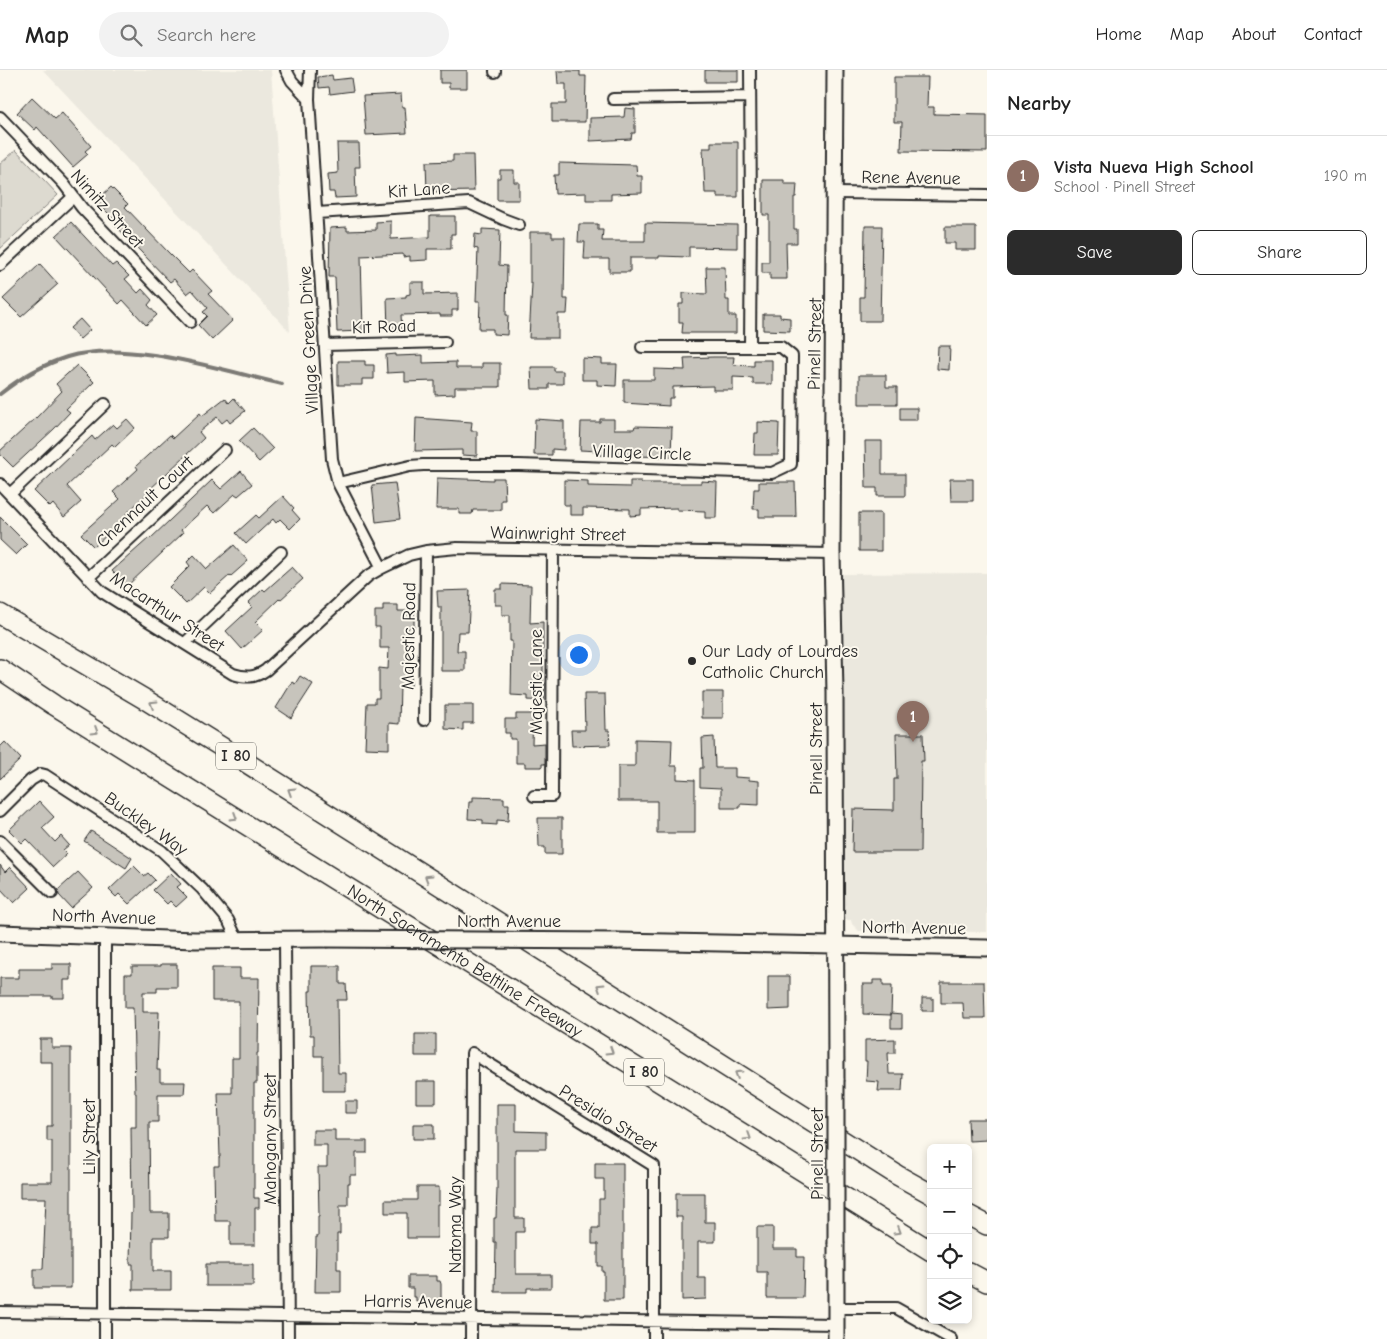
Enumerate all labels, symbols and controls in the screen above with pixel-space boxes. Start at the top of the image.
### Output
search box [99,12,449,57]
text: Map [25,21,69,49]
icon: search [117,21,145,49]
text: Search here [157,24,256,46]
text: Home [1095,24,1142,45]
text: Map [1170,24,1204,45]
text: About [1232,24,1276,45]
text: Contact [1304,24,1362,45]
text: Nearby [1007,91,1071,115]
text: Vista Nueva High School [1054,156,1254,178]
street label: Nimitz Street [66,165,148,253]
street label: Rene Avenue [861,167,961,189]
text: 1 [1020,167,1026,185]
text: 190 m [1324,167,1367,185]
street label: Kit Lane [387,177,451,203]
text: School · Pinell Street [1054,178,1195,196]
button: Save [1007,230,1182,275]
button: Share [1192,230,1367,275]
street label: Village Green Drive [295,266,323,414]
street label: Pinell Street [804,297,826,390]
street label: Kit Road [352,315,416,339]
street label: Village Circle [592,441,692,465]
street label: Chennault Court [92,451,199,552]
street label: Wainwright Street [490,522,627,546]
street label: Macarthur Street [106,567,229,657]
street label: Majestic Road [398,582,420,690]
street label: Majestic Lane [526,629,547,735]
place label: Our Lady of Lourdes Catholic Church [702,641,858,683]
your location [566,642,592,668]
marker: Our Lady of Lourdes Catholic Church [686,655,698,667]
one-way arrow [150,701,159,711]
pin: 1 [897,701,929,742]
street label: Pinell Street [806,702,827,795]
one-way arrow [90,725,99,734]
road number: I 80 [216,742,256,769]
street label: Buckley Way [100,788,192,861]
one-way arrow [287,788,296,797]
one-way arrow [228,810,237,820]
one-way arrow [424,875,434,884]
street label: North Sacramento Beltline Freeway [344,880,587,1042]
street label: North Avenue [52,905,156,929]
street label: North Avenue [457,911,561,932]
street label: North Avenue [862,917,966,939]
one-way arrow [597,984,606,993]
one-way arrow [605,1045,614,1055]
road number: I 80 [624,1059,664,1086]
one-way arrow [734,1071,743,1080]
street label: Mahogany Street [260,1072,281,1205]
street label: Presidio Street [555,1080,662,1158]
street label: Lily Street [79,1098,100,1175]
street label: Pinell Street [807,1107,828,1200]
one-way arrow [743,1131,752,1141]
map controls [927,1144,972,1324]
button: + [927,1144,972,1189]
street label: Natoma Way [445,1175,466,1274]
button: − [927,1189,972,1234]
one-way arrow [893,1225,902,1234]
button: locate [927,1234,972,1279]
button: layers [927,1279,972,1324]
street label: Harris Avenue [363,1291,473,1313]

